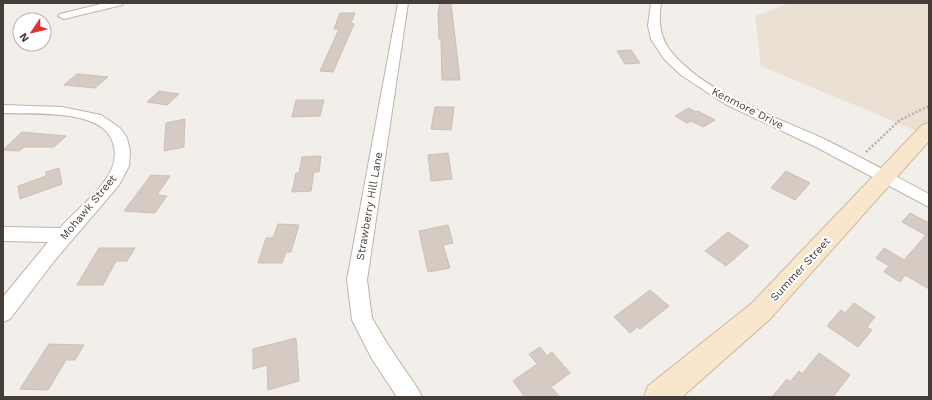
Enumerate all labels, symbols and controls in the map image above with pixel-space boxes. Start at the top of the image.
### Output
north arrow [12,12,52,52]
text: N [17,30,32,45]
street label: Kenmore Drive [710,85,786,132]
street label: Strawberry Hill Lane [354,151,385,261]
street label: Mohawk Street [57,172,120,242]
street label: Summer Street [768,235,833,304]

